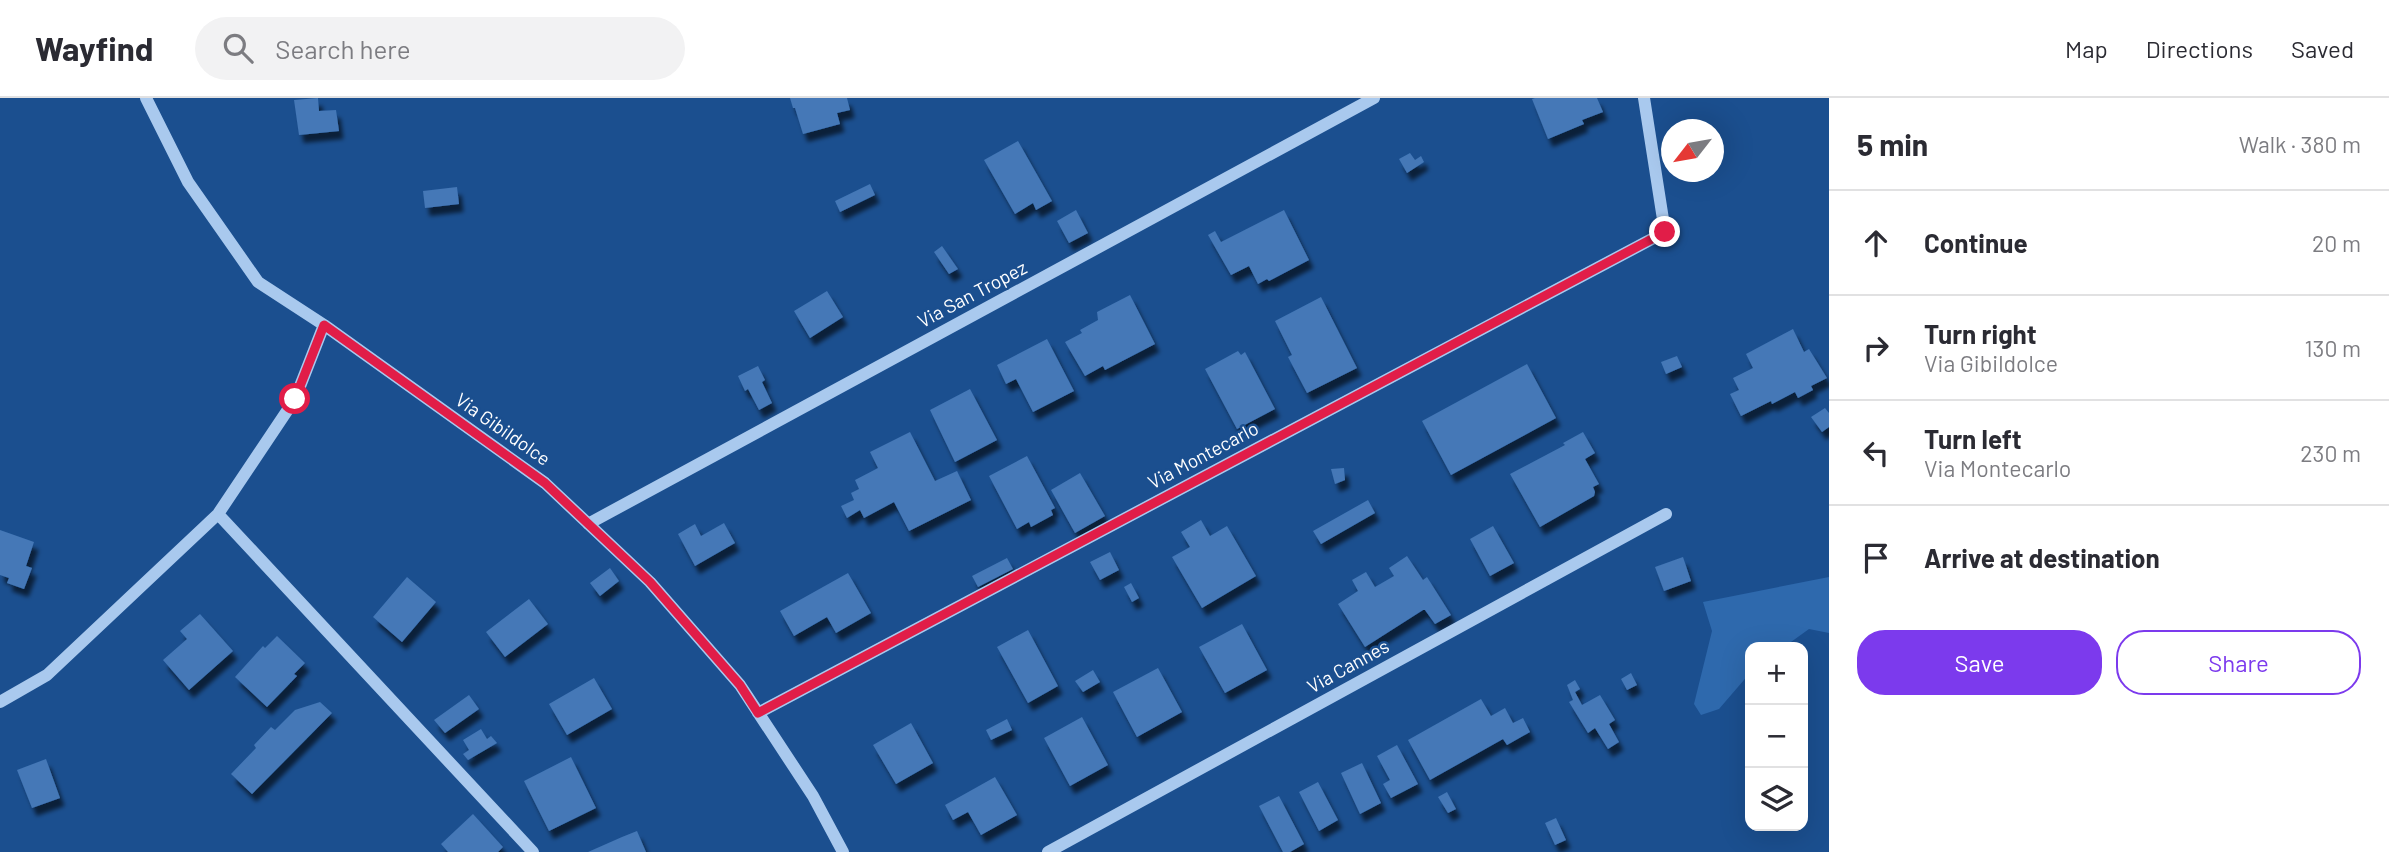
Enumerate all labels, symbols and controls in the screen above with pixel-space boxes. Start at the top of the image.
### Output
search box [195,17,685,80]
text: Wayfind [35,28,153,68]
icon: search [219,29,257,67]
text: Search here [275,33,411,64]
text: Map [2065,34,2108,63]
text: Directions [2146,34,2253,63]
text: Saved [2291,34,2354,63]
north arrow [1661,119,1724,182]
text: 5 min [1857,126,1928,162]
text: Walk · 380 m [2239,130,2361,158]
route end [1649,216,1680,247]
icon: ahead [1857,224,1895,262]
text: Continue [1924,227,2028,258]
text: 20 m [2312,229,2361,257]
street label: Via San Tropez [913,255,1030,332]
text: Turn right [1924,318,2037,349]
icon: right [1857,329,1895,367]
text: 130 m [2304,334,2361,362]
text: Via Gibildolce [1924,349,2058,377]
route start [279,383,310,414]
street label: Via Gibildolce [451,387,555,470]
street label: Via Montecarlo [1144,416,1262,493]
text: Turn left [1924,423,2022,454]
icon: left [1857,434,1895,472]
text: 230 m [2300,439,2361,467]
text: Via Montecarlo [1924,454,2071,482]
icon: arrive [1857,539,1895,577]
text: Arrive at destination [1924,542,2160,573]
button: Save [1857,630,2102,695]
button: Share [2116,630,2361,695]
street label: Via Cannes [1303,634,1393,697]
map controls [1745,642,1808,831]
button: + [1745,642,1808,705]
button: − [1745,705,1808,768]
button: layers [1745,768,1808,831]

